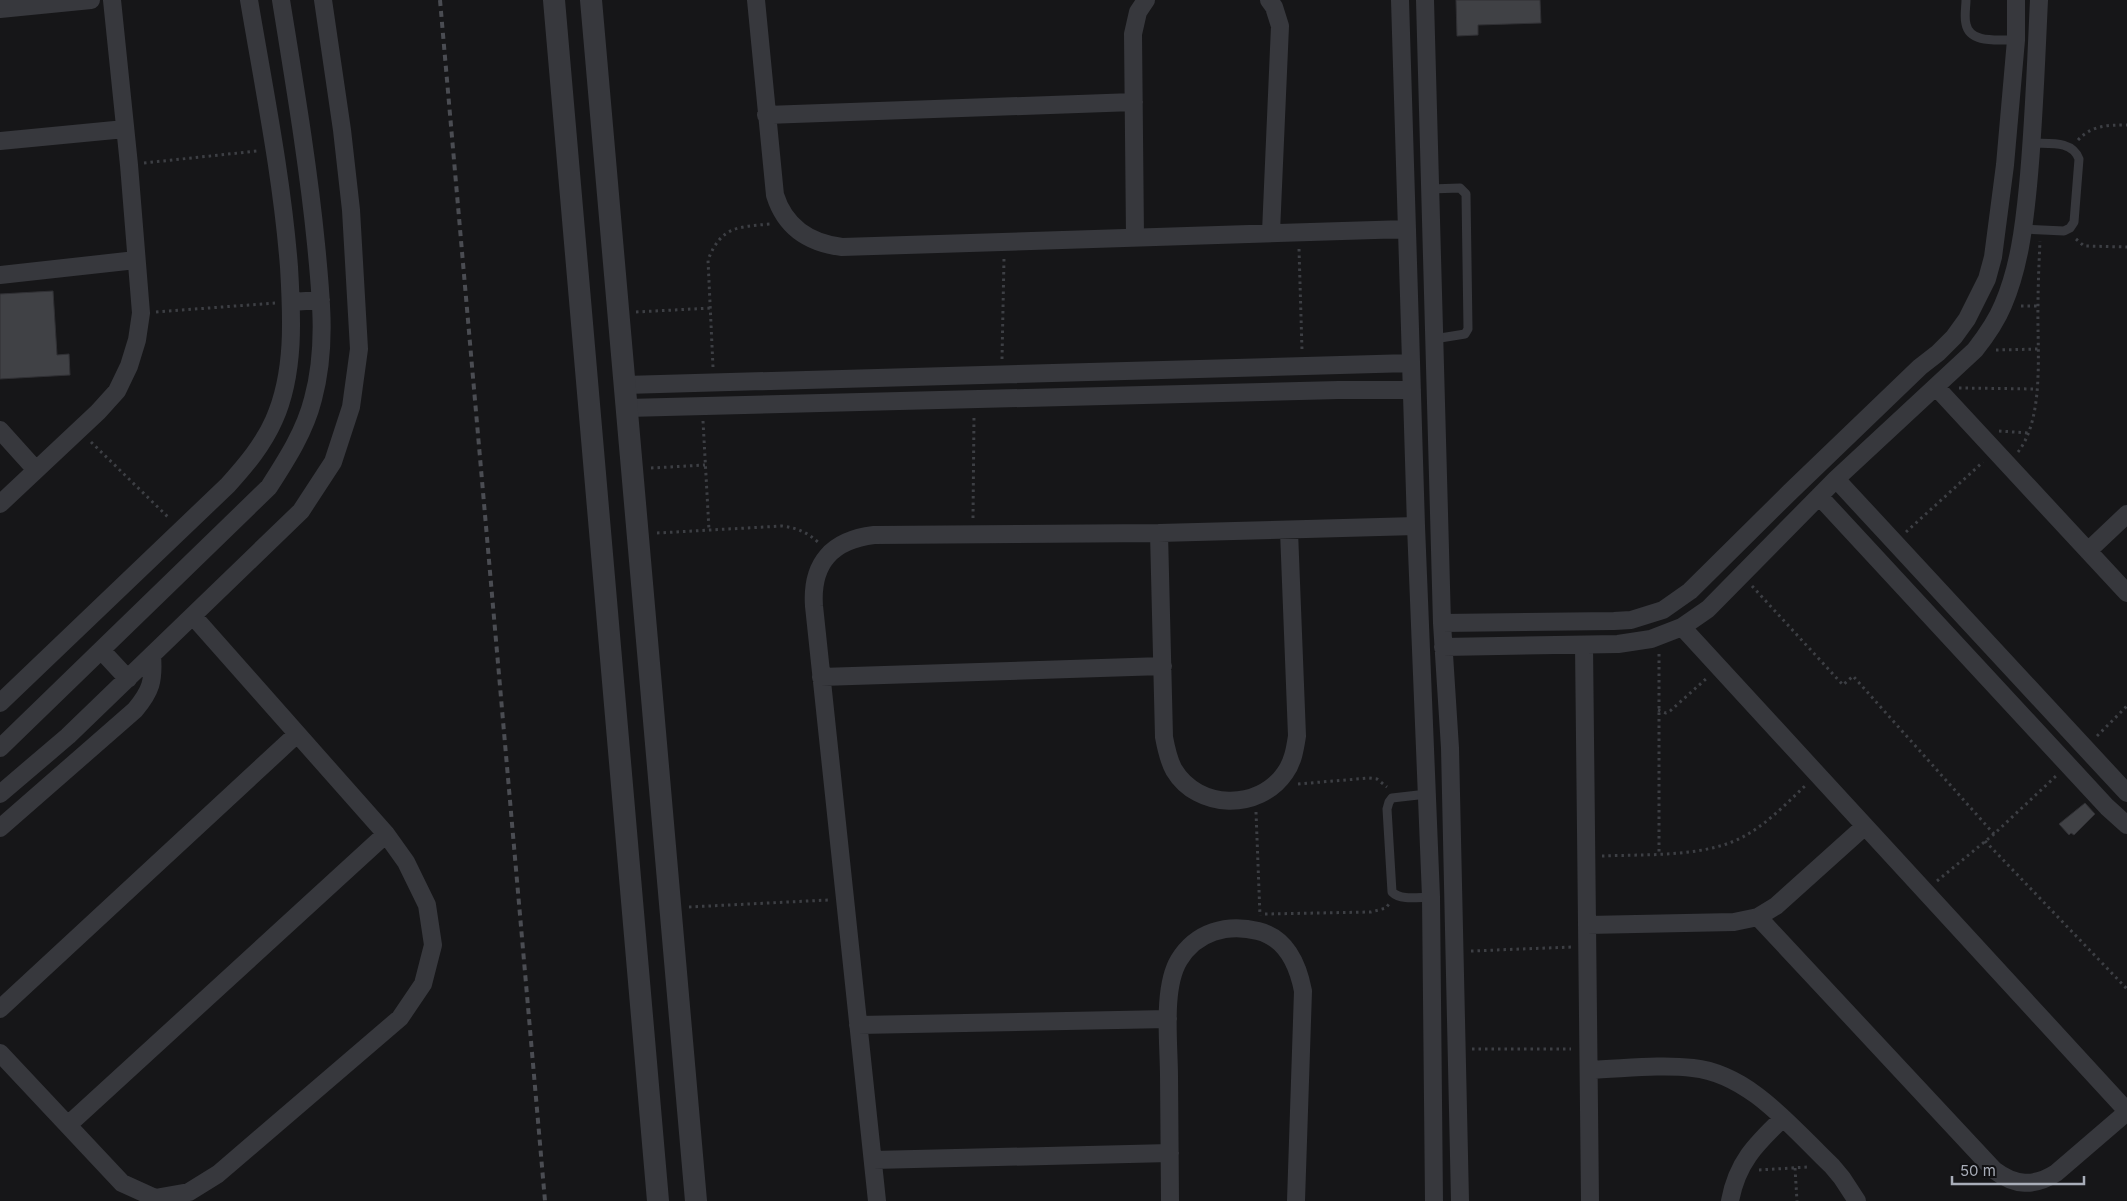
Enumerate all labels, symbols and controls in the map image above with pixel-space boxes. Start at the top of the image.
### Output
scale bar [1952,1154,2084,1186]
text: 50 m [1960,1161,1996,1180]

